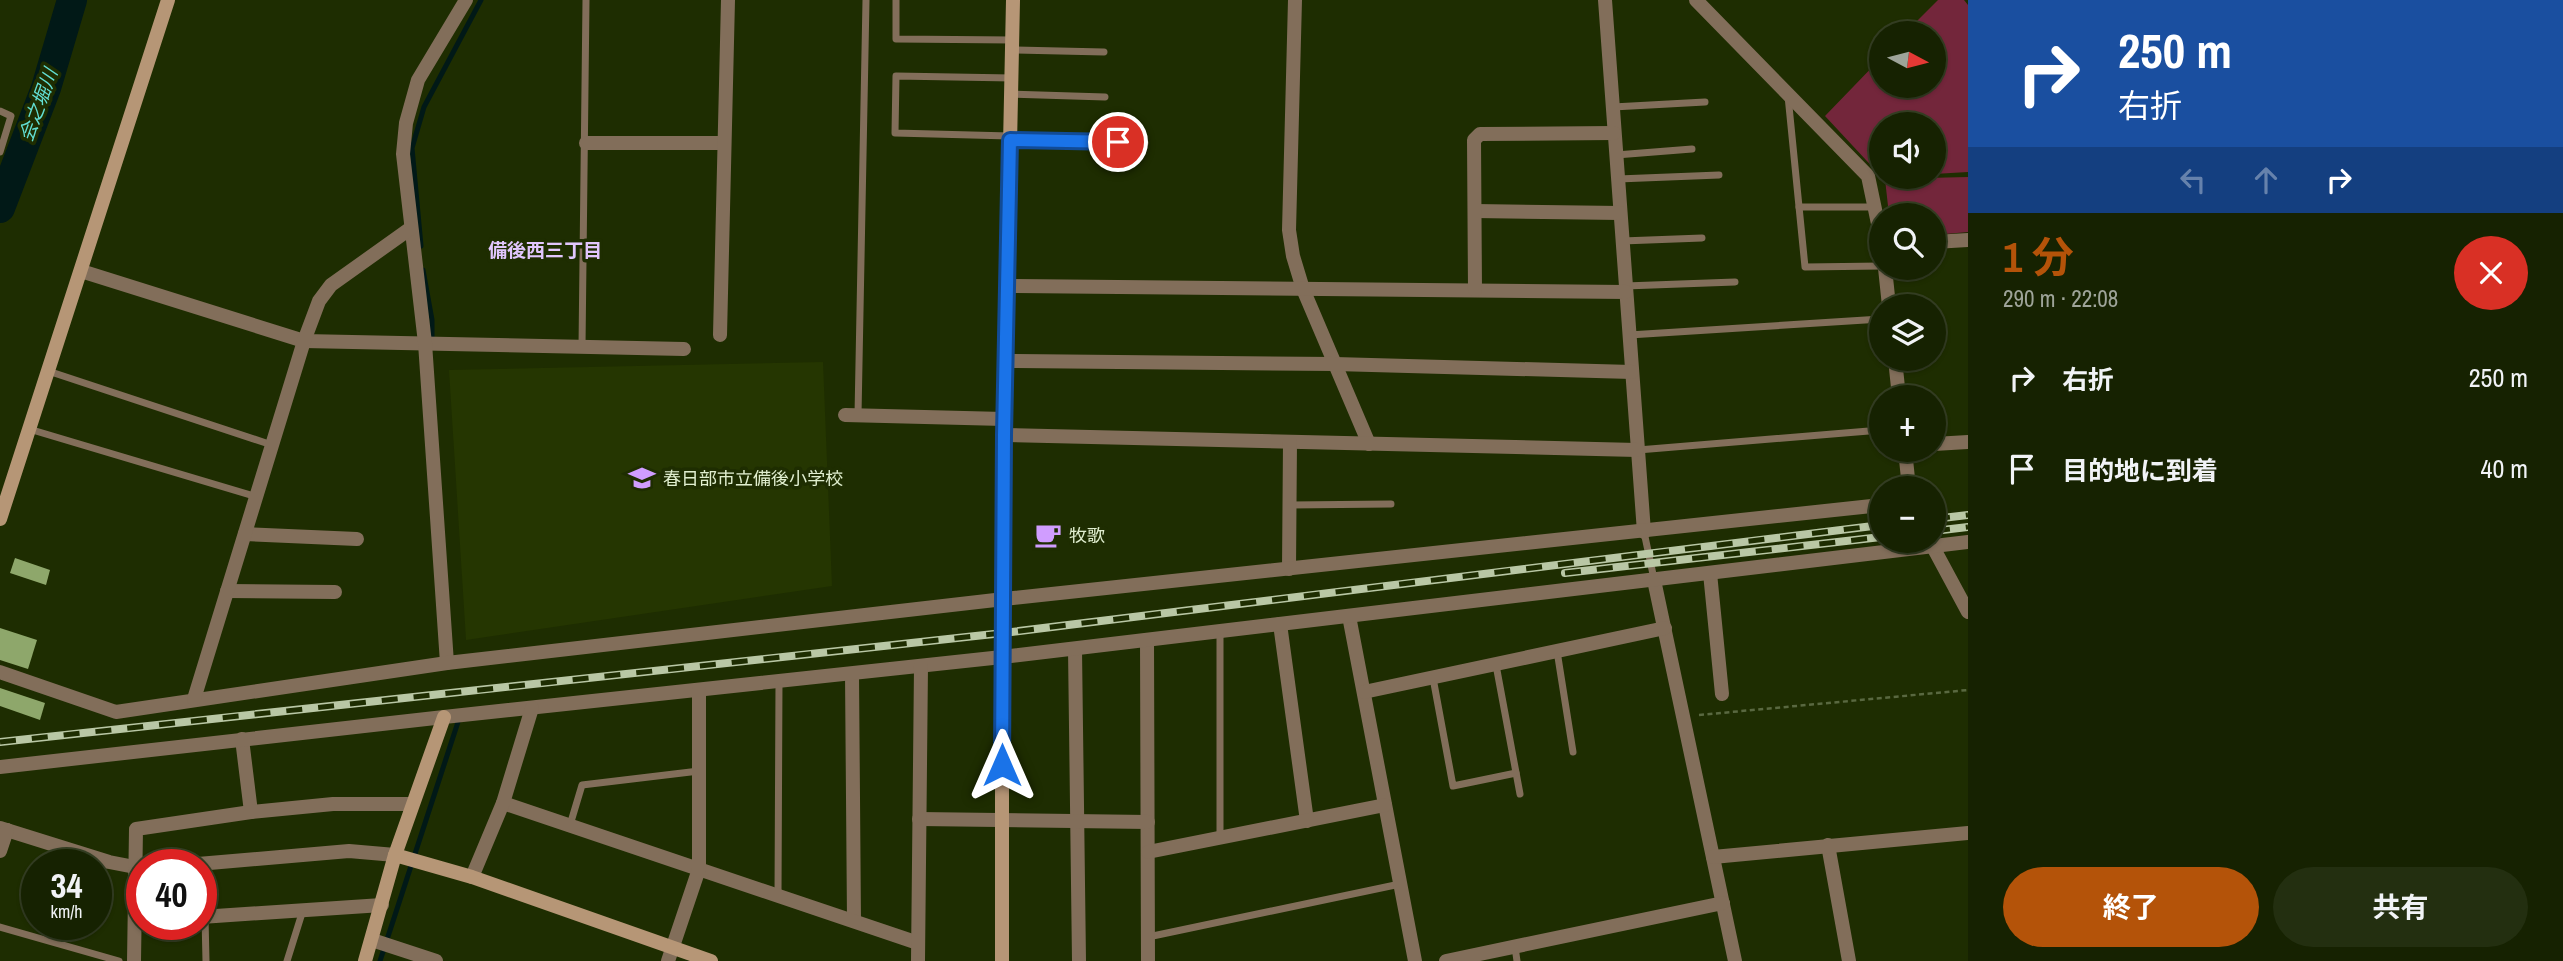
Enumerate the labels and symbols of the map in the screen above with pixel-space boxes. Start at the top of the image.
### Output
north arrow [1869,21,1946,98]
water label: 会之堀川 [13,63,64,145]
pin [1088,112,1148,172]
district label: 備後西三丁目 [488,237,602,263]
school or university icon: 春日部市立備後小学校 [627,463,657,493]
place label: 春日部市立備後小学校 [663,466,843,491]
cafe icon: 牧歌 [1033,520,1063,550]
place label: 牧歌 [1069,523,1105,548]
position arrow [965,728,1039,802]
speed limit sign: 40 [126,849,217,940]

